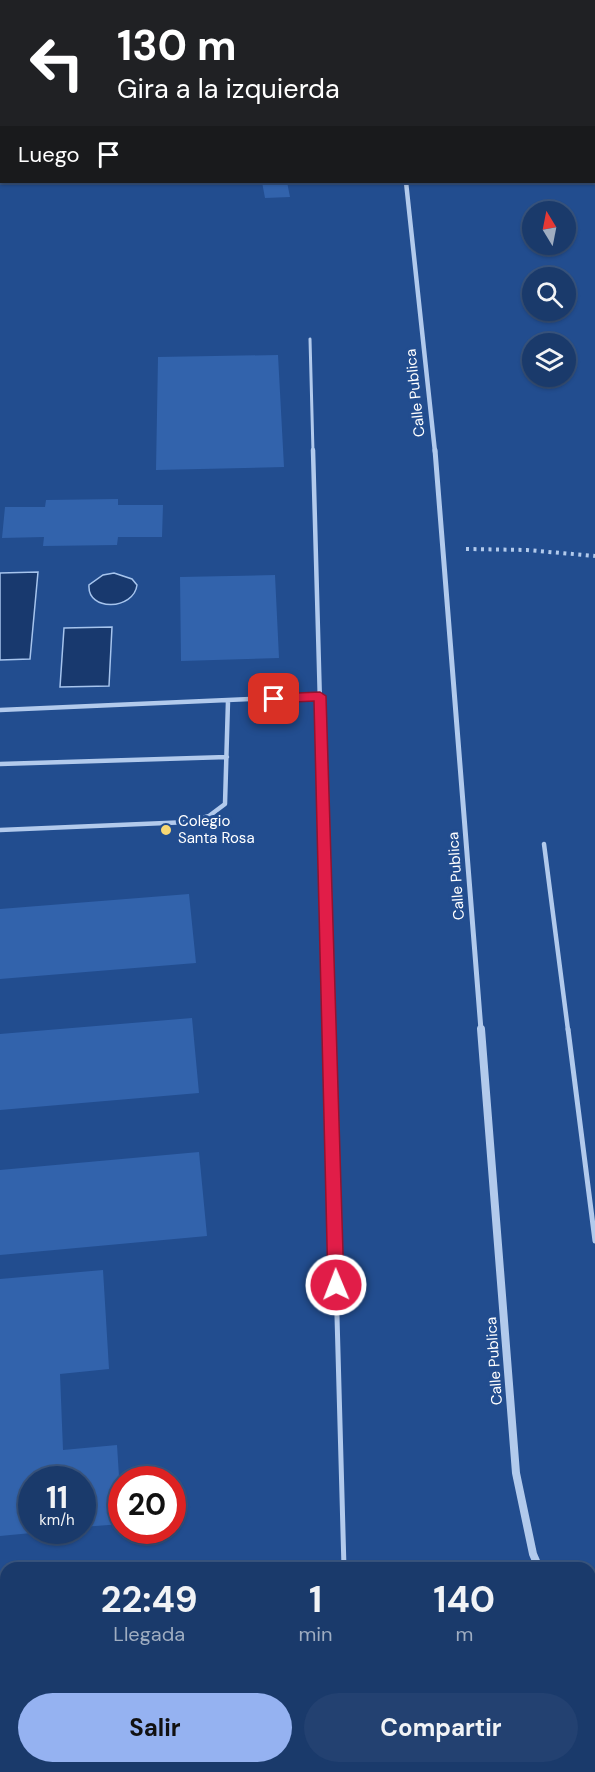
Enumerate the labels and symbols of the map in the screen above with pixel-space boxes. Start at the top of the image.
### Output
north arrow [522,201,576,255]
street label: Calle Publica [400,348,430,438]
pin [248,673,299,724]
place label: Colegio Santa Rosa [178,811,255,848]
marker: Colegio Santa Rosa [159,823,173,837]
street label: Calle Publica [443,831,469,921]
position arrow [304,1253,368,1317]
street label: Calle Publica [481,1316,507,1406]
speed limit sign: 20 [108,1466,186,1544]

